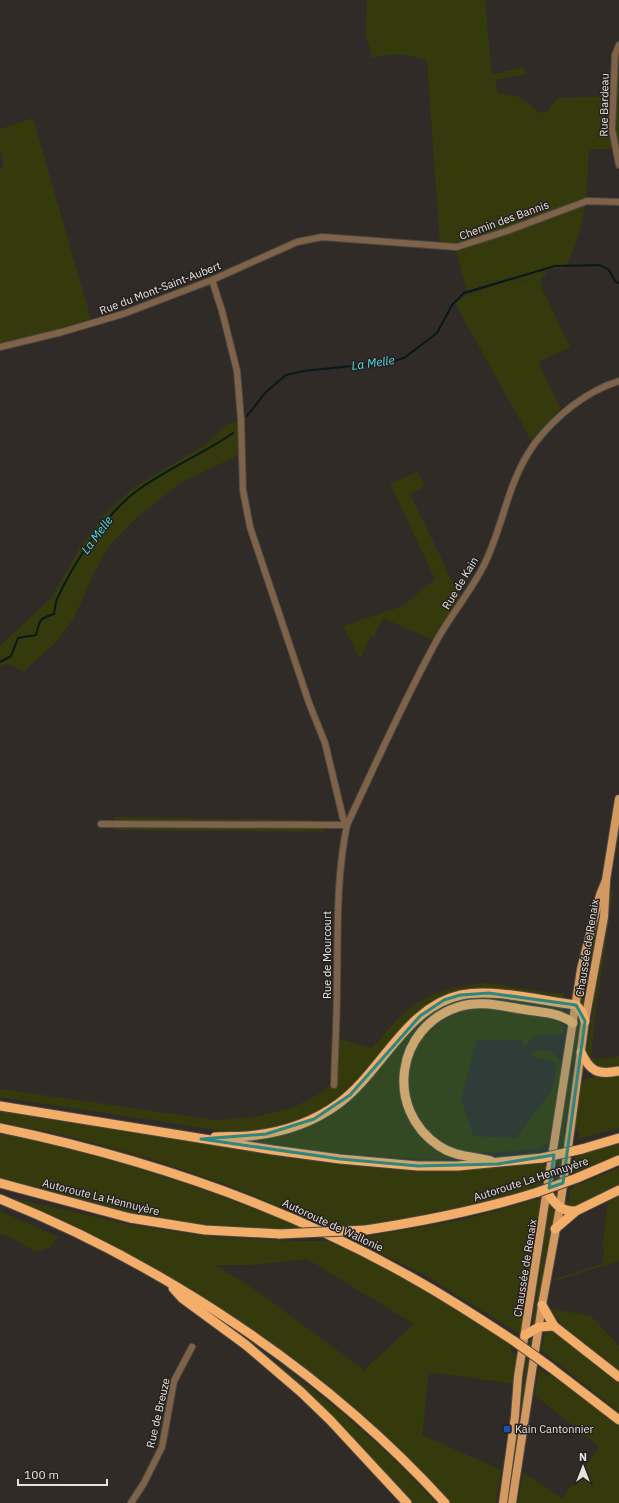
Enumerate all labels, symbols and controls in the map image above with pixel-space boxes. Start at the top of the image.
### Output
street label: Rue Bardeau [596,73,612,137]
street label: Chemin des Bannis [457,197,551,243]
street label: Rue du Mont-Saint-Aubert [97,258,223,318]
water label: La Melle [350,352,395,373]
water label: La Melle [78,513,116,557]
street label: Rue de Kain [439,554,481,612]
street label: Chaussée de Renaix [572,898,602,998]
street label: Rue de Mourcourt [320,911,334,999]
street label: Autoroute La Hennuyère [472,1154,590,1204]
street label: Autoroute La Hennuyère [41,1176,161,1218]
street label: Autoroute de Wallonie [280,1195,386,1255]
street label: Chaussée de Renaix [510,1218,540,1318]
street label: Rue de Breuze [143,1377,173,1449]
place label: Kain Cantonnier [515,1422,594,1436]
marker: Kain Cantonnier [502,1424,512,1434]
north arrow [563,1447,603,1487]
text: N [579,1450,587,1464]
scale bar [18,1461,107,1487]
text: 100 m [24,1467,59,1482]

